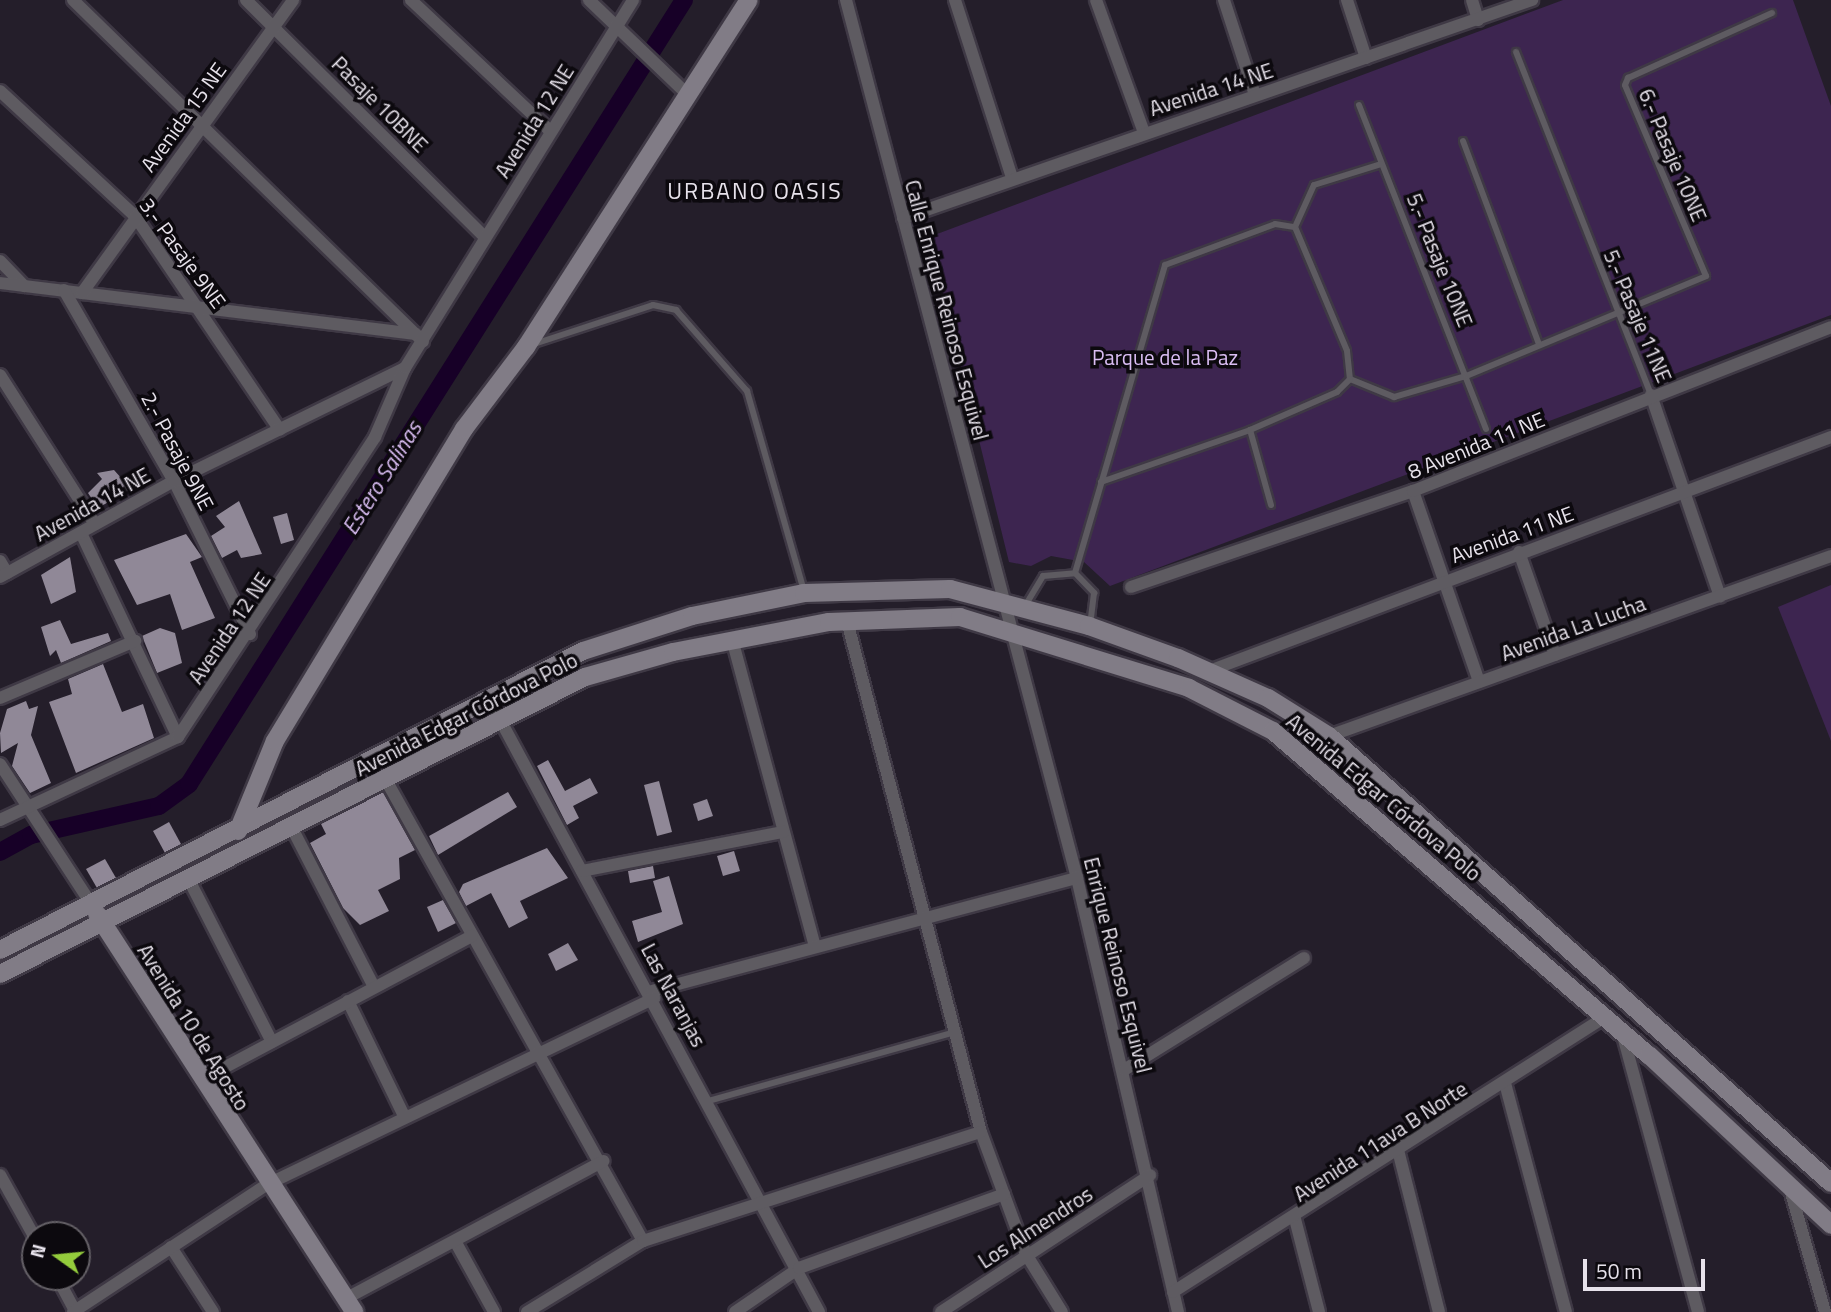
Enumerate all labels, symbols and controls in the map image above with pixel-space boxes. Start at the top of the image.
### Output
street label: Pasaje 10BNE [327,51,433,157]
street label: Avenida 14 NE [1146,57,1276,121]
street label: Avenida 15 NE [135,58,231,176]
street label: Avenida 12 NE [489,60,579,182]
street label: 6.- Pasaje 10NE [1634,85,1712,225]
district label: URBANO OASIS [669,177,841,205]
street label: Calle Enrique Reinoso Esquivel [900,177,994,443]
street label: 5.- Pasaje 10NE [1402,190,1478,330]
street label: 3.- Pasaje 9NE [135,193,231,313]
street label: 5.- Pasaje 11NE [1599,246,1677,386]
park label: Parque de la Paz [1092,344,1238,370]
street label: 2.- Pasaje 9NE [136,388,220,514]
street label: 8 Avenida 11 NE [1404,406,1548,484]
water label: Estero Salinas [336,416,428,540]
street label: Avenida 14 NE [30,462,154,546]
street label: Avenida 11 NE [1447,500,1577,568]
street label: Avenida 12 NE [183,568,275,688]
street label: Avenida La Lucha [1497,590,1649,666]
street label: Avenida Edgar Córdova Polo [351,647,581,781]
street label: Avenida Edgar Córdova Polo [1282,708,1486,886]
street label: Enrique Reinoso Esquivel [1079,854,1157,1076]
street label: Avenida 10 de Agosto [133,939,255,1115]
street label: Las Naranjas [636,939,712,1051]
street label: Avenida 11ava B Norte [1289,1075,1471,1207]
street label: Los Almendros [973,1181,1097,1273]
north arrow [21,1221,91,1291]
text: N [21,1241,53,1261]
scale bar [1586,1246,1708,1290]
text: 50 m [1596,1255,1642,1287]

